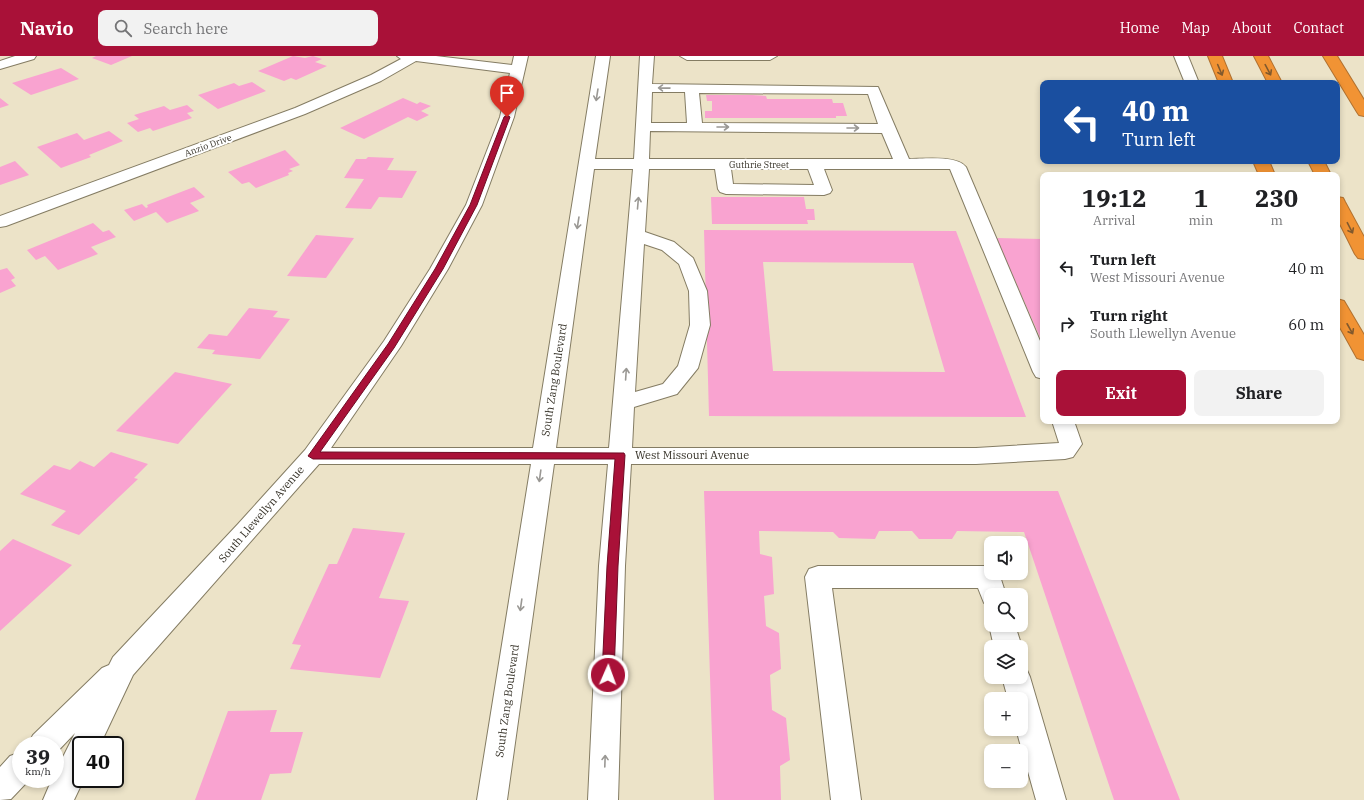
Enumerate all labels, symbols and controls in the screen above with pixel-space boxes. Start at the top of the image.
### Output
search box [98,10,378,46]
text: Navio [20,16,74,40]
icon: search [112,17,134,39]
text: Search here [144,19,228,38]
text: Home [1120,19,1159,37]
text: Map [1181,19,1210,37]
text: About [1232,19,1271,37]
text: Contact [1293,19,1344,37]
one-way arrow [1217,63,1225,75]
one-way arrow [1265,63,1272,75]
pin [490,76,524,117]
icon: arrive [496,82,518,104]
one-way arrow [658,84,671,92]
one-way arrow [593,88,601,101]
text: 40 m [1122,92,1189,129]
icon: left [1056,96,1108,148]
one-way arrow [716,123,729,131]
one-way arrow [846,124,859,132]
text: Turn left [1122,128,1196,151]
street label: Anzio Drive [183,131,233,159]
street label: Guthrie Street [729,159,789,170]
text: 19:12 [1082,182,1147,214]
text: 1 [1194,182,1208,214]
text: 230 [1255,182,1298,214]
one-way arrow [635,197,642,210]
text: Arrival [1093,212,1135,229]
text: min [1188,212,1213,229]
text: m [1270,212,1283,229]
one-way arrow [574,216,582,229]
one-way arrow [1347,221,1355,233]
text: Turn left [1090,250,1156,269]
icon: left [1056,257,1078,279]
text: 40 m [1288,259,1324,278]
text: West Missouri Avenue [1090,269,1225,286]
text: Turn right [1090,306,1168,325]
icon: right [1056,313,1078,335]
text: 60 m [1288,315,1324,334]
street label: South Zang Boulevard [538,322,570,438]
one-way arrow [1347,323,1355,335]
text: South Llewellyn Avenue [1090,325,1236,342]
one-way arrow [622,368,629,381]
button: Exit [1056,370,1186,416]
button: Share [1194,370,1324,416]
street label: West Missouri Avenue [635,448,749,462]
street label: South Llewellyn Avenue [215,463,307,565]
one-way arrow [536,469,544,482]
map controls [984,536,1028,788]
button: sound [984,536,1028,580]
button: search [984,588,1028,632]
one-way arrow [517,598,525,611]
button: layers [984,640,1028,684]
street label: South Zang Boulevard [492,643,522,759]
position arrow [587,654,629,696]
button: + [984,692,1028,736]
speed limit sign: 40 [72,736,124,788]
text: 39 [26,743,50,770]
button: − [984,744,1028,788]
one-way arrow [601,755,608,768]
text: km/h [25,765,51,778]

